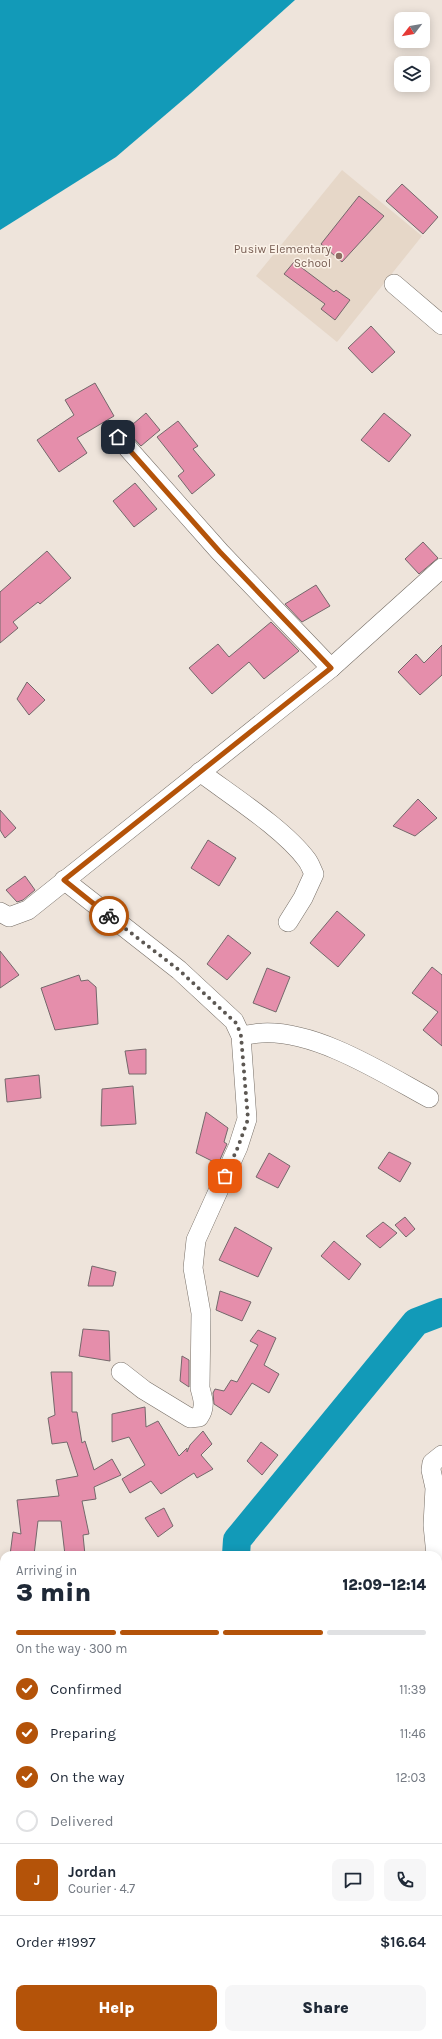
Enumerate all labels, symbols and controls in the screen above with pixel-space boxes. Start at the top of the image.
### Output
north arrow [394,12,430,48]
map controls [394,12,430,92]
button: layers [394,56,430,92]
place label: Pusiw Elementary School [234,242,331,270]
marker: Pusiw Elementary School [334,251,344,261]
pin [101,420,135,454]
icon: home [107,426,129,448]
courier [89,896,129,936]
icon: bike [98,905,120,927]
pin [208,1159,242,1193]
icon: bag [214,1165,236,1187]
text: Arriving in [16,1563,77,1578]
text: 12:09–12:14 [343,1576,426,1594]
text: 3 min [16,1577,91,1608]
text: On the way · 300 m [16,1641,127,1656]
icon: check [16,1678,38,1700]
text: Confirmed [50,1680,122,1698]
text: 11:39 [399,1682,426,1697]
icon: check [16,1722,38,1744]
text: Preparing [50,1724,116,1742]
text: 11:46 [400,1726,426,1741]
icon: check [16,1766,38,1788]
text: On the way [50,1768,124,1786]
text: 12:03 [396,1770,426,1785]
text: Delivered [50,1812,114,1830]
button: chat [332,1859,374,1901]
button: phone [384,1859,426,1901]
text: Jordan [68,1863,116,1881]
text: J [34,1871,40,1889]
text: Courier · 4.7 [68,1881,135,1896]
text: Order #1997 [16,1933,95,1951]
text: $16.64 [380,1933,426,1951]
button: Help [16,1985,217,2031]
button: Share [225,1985,426,2031]

